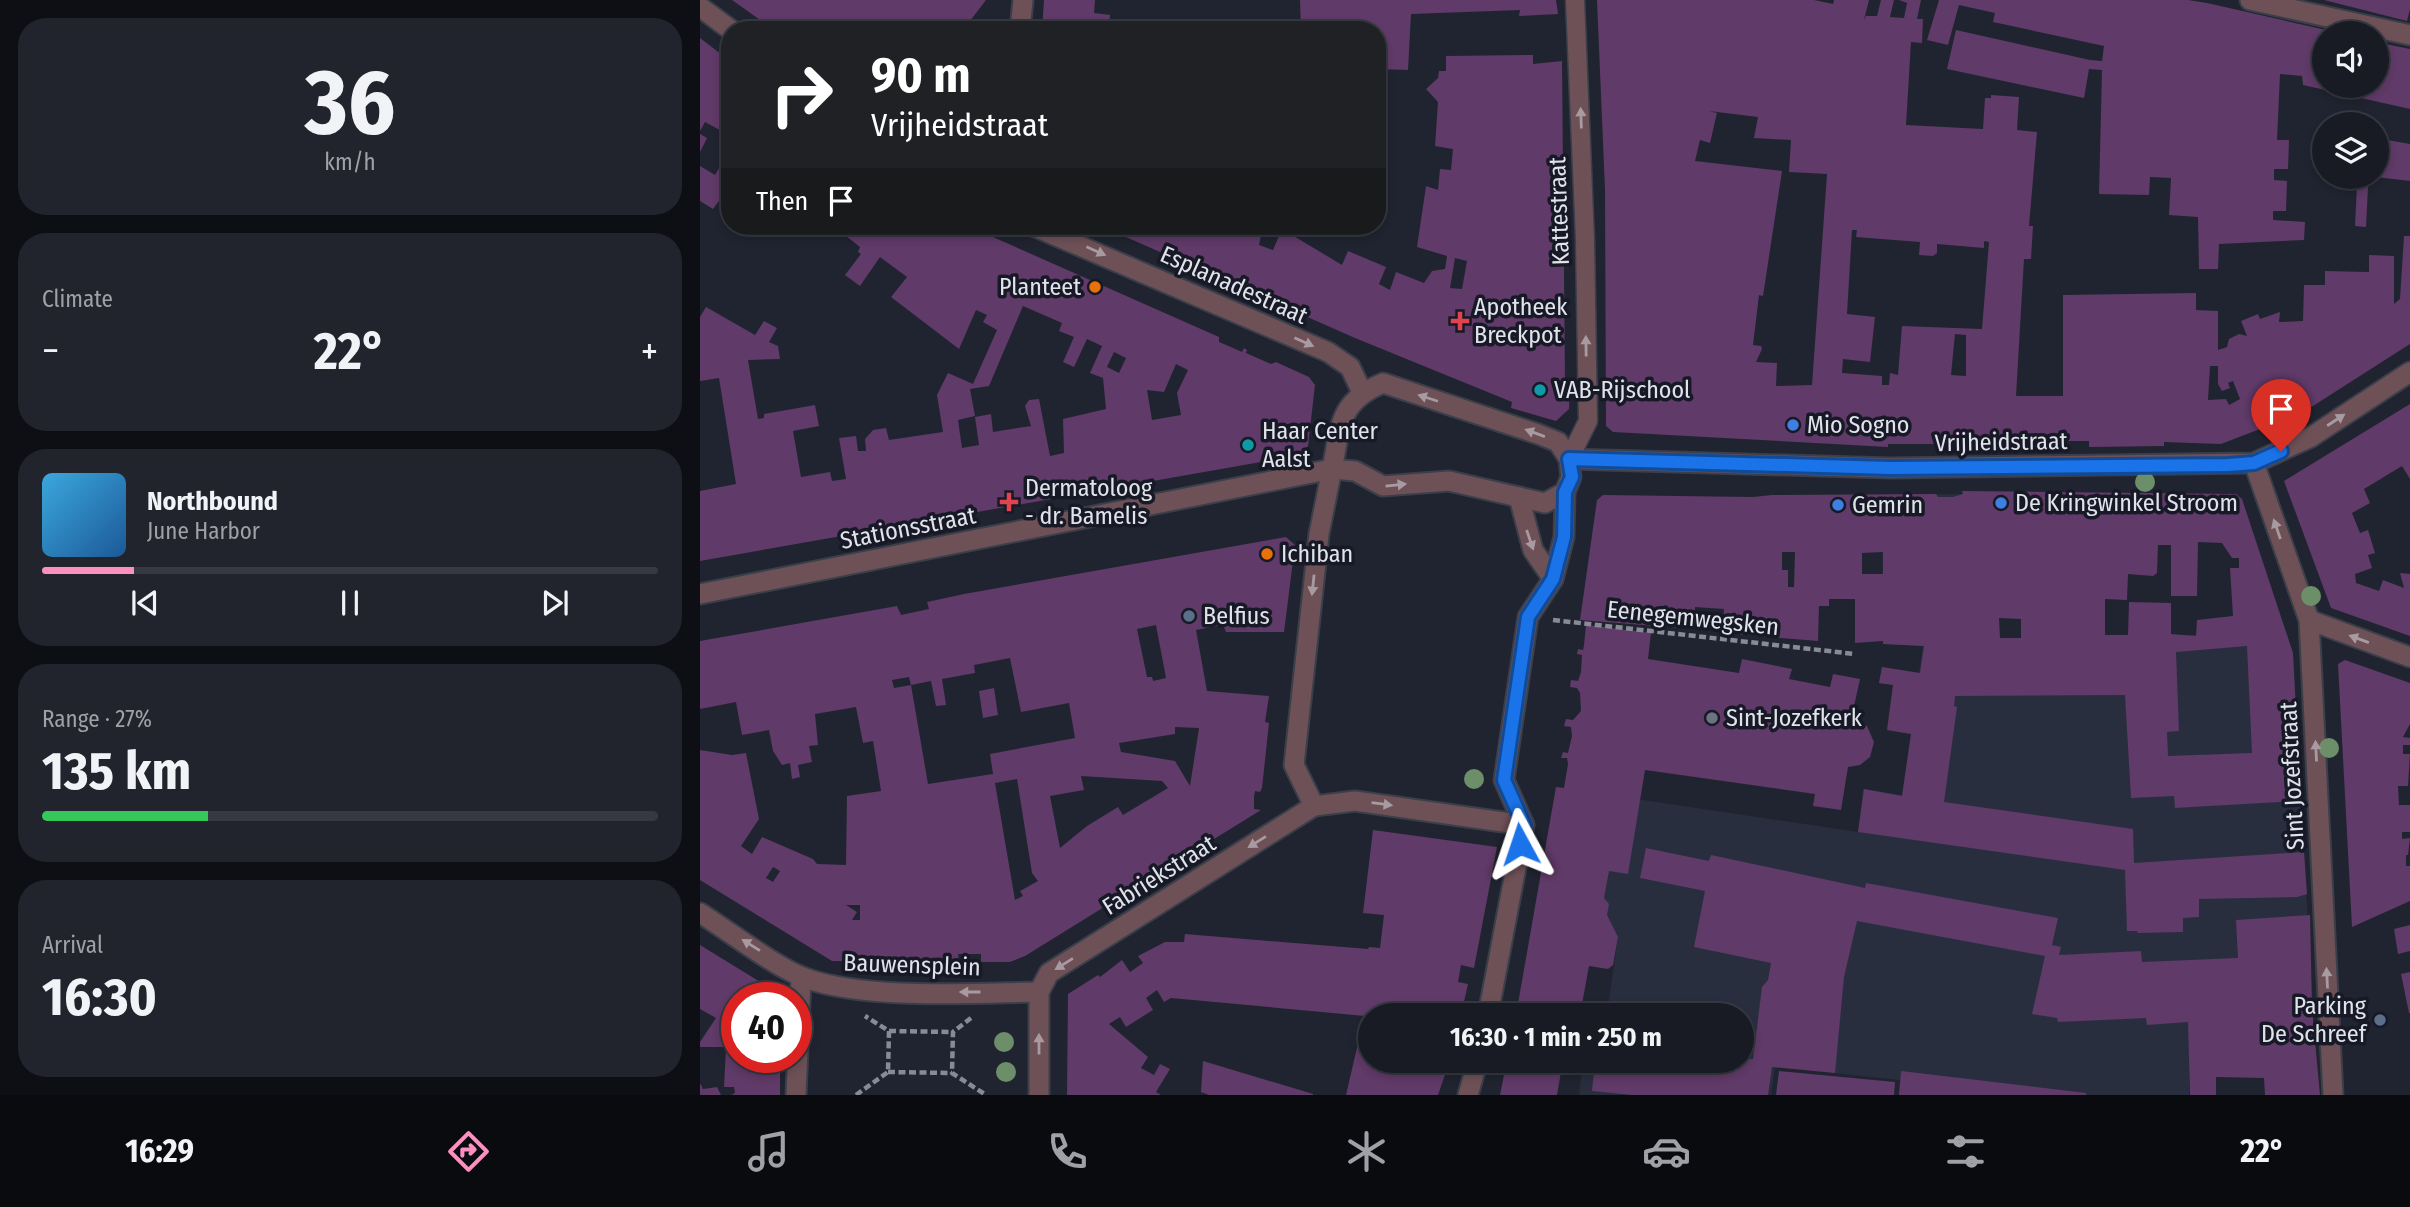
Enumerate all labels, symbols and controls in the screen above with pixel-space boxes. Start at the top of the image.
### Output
map controls [2312,21,2389,189]
button: sound [2312,21,2389,98]
text: 90 m [871,46,971,105]
text: 36 [305,48,395,157]
icon: right [756,49,847,140]
text: Vrijheidstraat [871,106,1048,144]
one-way arrow [1575,107,1586,129]
button: layers [2312,112,2389,189]
text: km/h [324,148,376,176]
street label: Kattestraat [1543,156,1575,266]
icon: arrive [822,182,860,220]
text: Then [756,186,808,217]
street label: Esplanadestraat [1156,240,1312,330]
one-way arrow [1086,245,1106,257]
place label: Planteet [999,273,1081,301]
marker: Planteet [1087,279,1103,295]
text: Climate [42,285,113,313]
place label: Apotheek Breckpot [1474,293,1568,349]
marker: Apotheek Breckpot [1452,313,1468,329]
text: 22° [314,320,386,383]
text: − [42,328,59,374]
text: + [641,328,658,374]
one-way arrow [1581,335,1592,357]
one-way arrow [1294,337,1315,348]
place label: VAB-Rijschool [1554,376,1690,404]
pin [2251,379,2311,451]
marker: VAB-Rijschool [1532,382,1548,398]
icon: arrive [2262,390,2300,428]
one-way arrow [1417,392,1438,403]
place label: Mio Sogno [1807,411,1909,439]
one-way arrow [2327,414,2346,427]
place label: Haar Center Aalst [1262,417,1379,473]
marker: Mio Sogno [1785,417,1801,433]
one-way arrow [1524,427,1545,438]
street label: Vrijheidstraat [1934,427,2068,457]
marker: Haar Center Aalst [1240,437,1256,453]
place label: Dermatoloog - dr. Bamelis [1025,474,1153,530]
one-way arrow [1385,479,1407,490]
text: Northbound [147,486,278,517]
place label: De Kringwinkel Stroom [2015,489,2238,517]
place label: Gemrin [1852,491,1923,519]
marker: Dermatoloog - dr. Bamelis [999,492,1019,512]
marker: De Kringwinkel Stroom [1993,495,2009,511]
marker: Gemrin [1830,497,1846,513]
street label: Stationsstraat [838,501,978,555]
text: June Harbor [147,517,260,545]
one-way arrow [2271,518,2282,539]
one-way arrow [1525,530,1536,551]
place label: Ichiban [1281,540,1353,568]
marker: Ichiban [1259,546,1275,562]
one-way arrow [1308,574,1319,596]
icon: previous [126,584,164,622]
icon: pause [331,584,369,622]
icon: next [536,584,574,622]
street label: Eenegemwegsken [1606,595,1780,641]
place label: Belfius [1203,602,1270,630]
marker: Belfius [1181,608,1197,624]
one-way arrow [2349,633,2370,644]
street label: Sint Jozefstraat [2274,701,2310,851]
place label: Sint-Jozefkerk [1726,704,1863,732]
text: Range · 27% [42,705,152,733]
marker: Sint-Jozefkerk [1704,710,1720,726]
one-way arrow [2310,739,2321,761]
text: 135 km [42,740,191,803]
one-way arrow [1371,799,1393,810]
position arrow [1483,807,1557,881]
street label: Fabriekstraat [1097,829,1221,921]
one-way arrow [1247,836,1266,849]
text: Arrival [42,931,103,959]
one-way arrow [741,939,760,952]
street label: Bauwensplein [843,949,981,981]
one-way arrow [1055,957,1074,970]
text: 16:30 [42,966,157,1029]
one-way arrow [2322,967,2333,989]
speed limit sign: 40 [721,982,812,1073]
one-way arrow [959,987,981,998]
place label: Parking De Schreef [2261,992,2368,1048]
marker: Parking De Schreef [2372,1012,2388,1028]
text: 16:30 · 1 min · 250 m [1450,1022,1662,1053]
one-way arrow [1033,1032,1045,1054]
icon: directions [444,1127,493,1176]
icon: music [744,1127,793,1176]
icon: phone [1043,1127,1092,1176]
icon: climate [1342,1127,1391,1176]
icon: car [1642,1127,1691,1176]
icon: filters [1941,1127,1990,1176]
text: 16:29 [125,1132,194,1170]
text: 22° [2240,1132,2285,1170]

